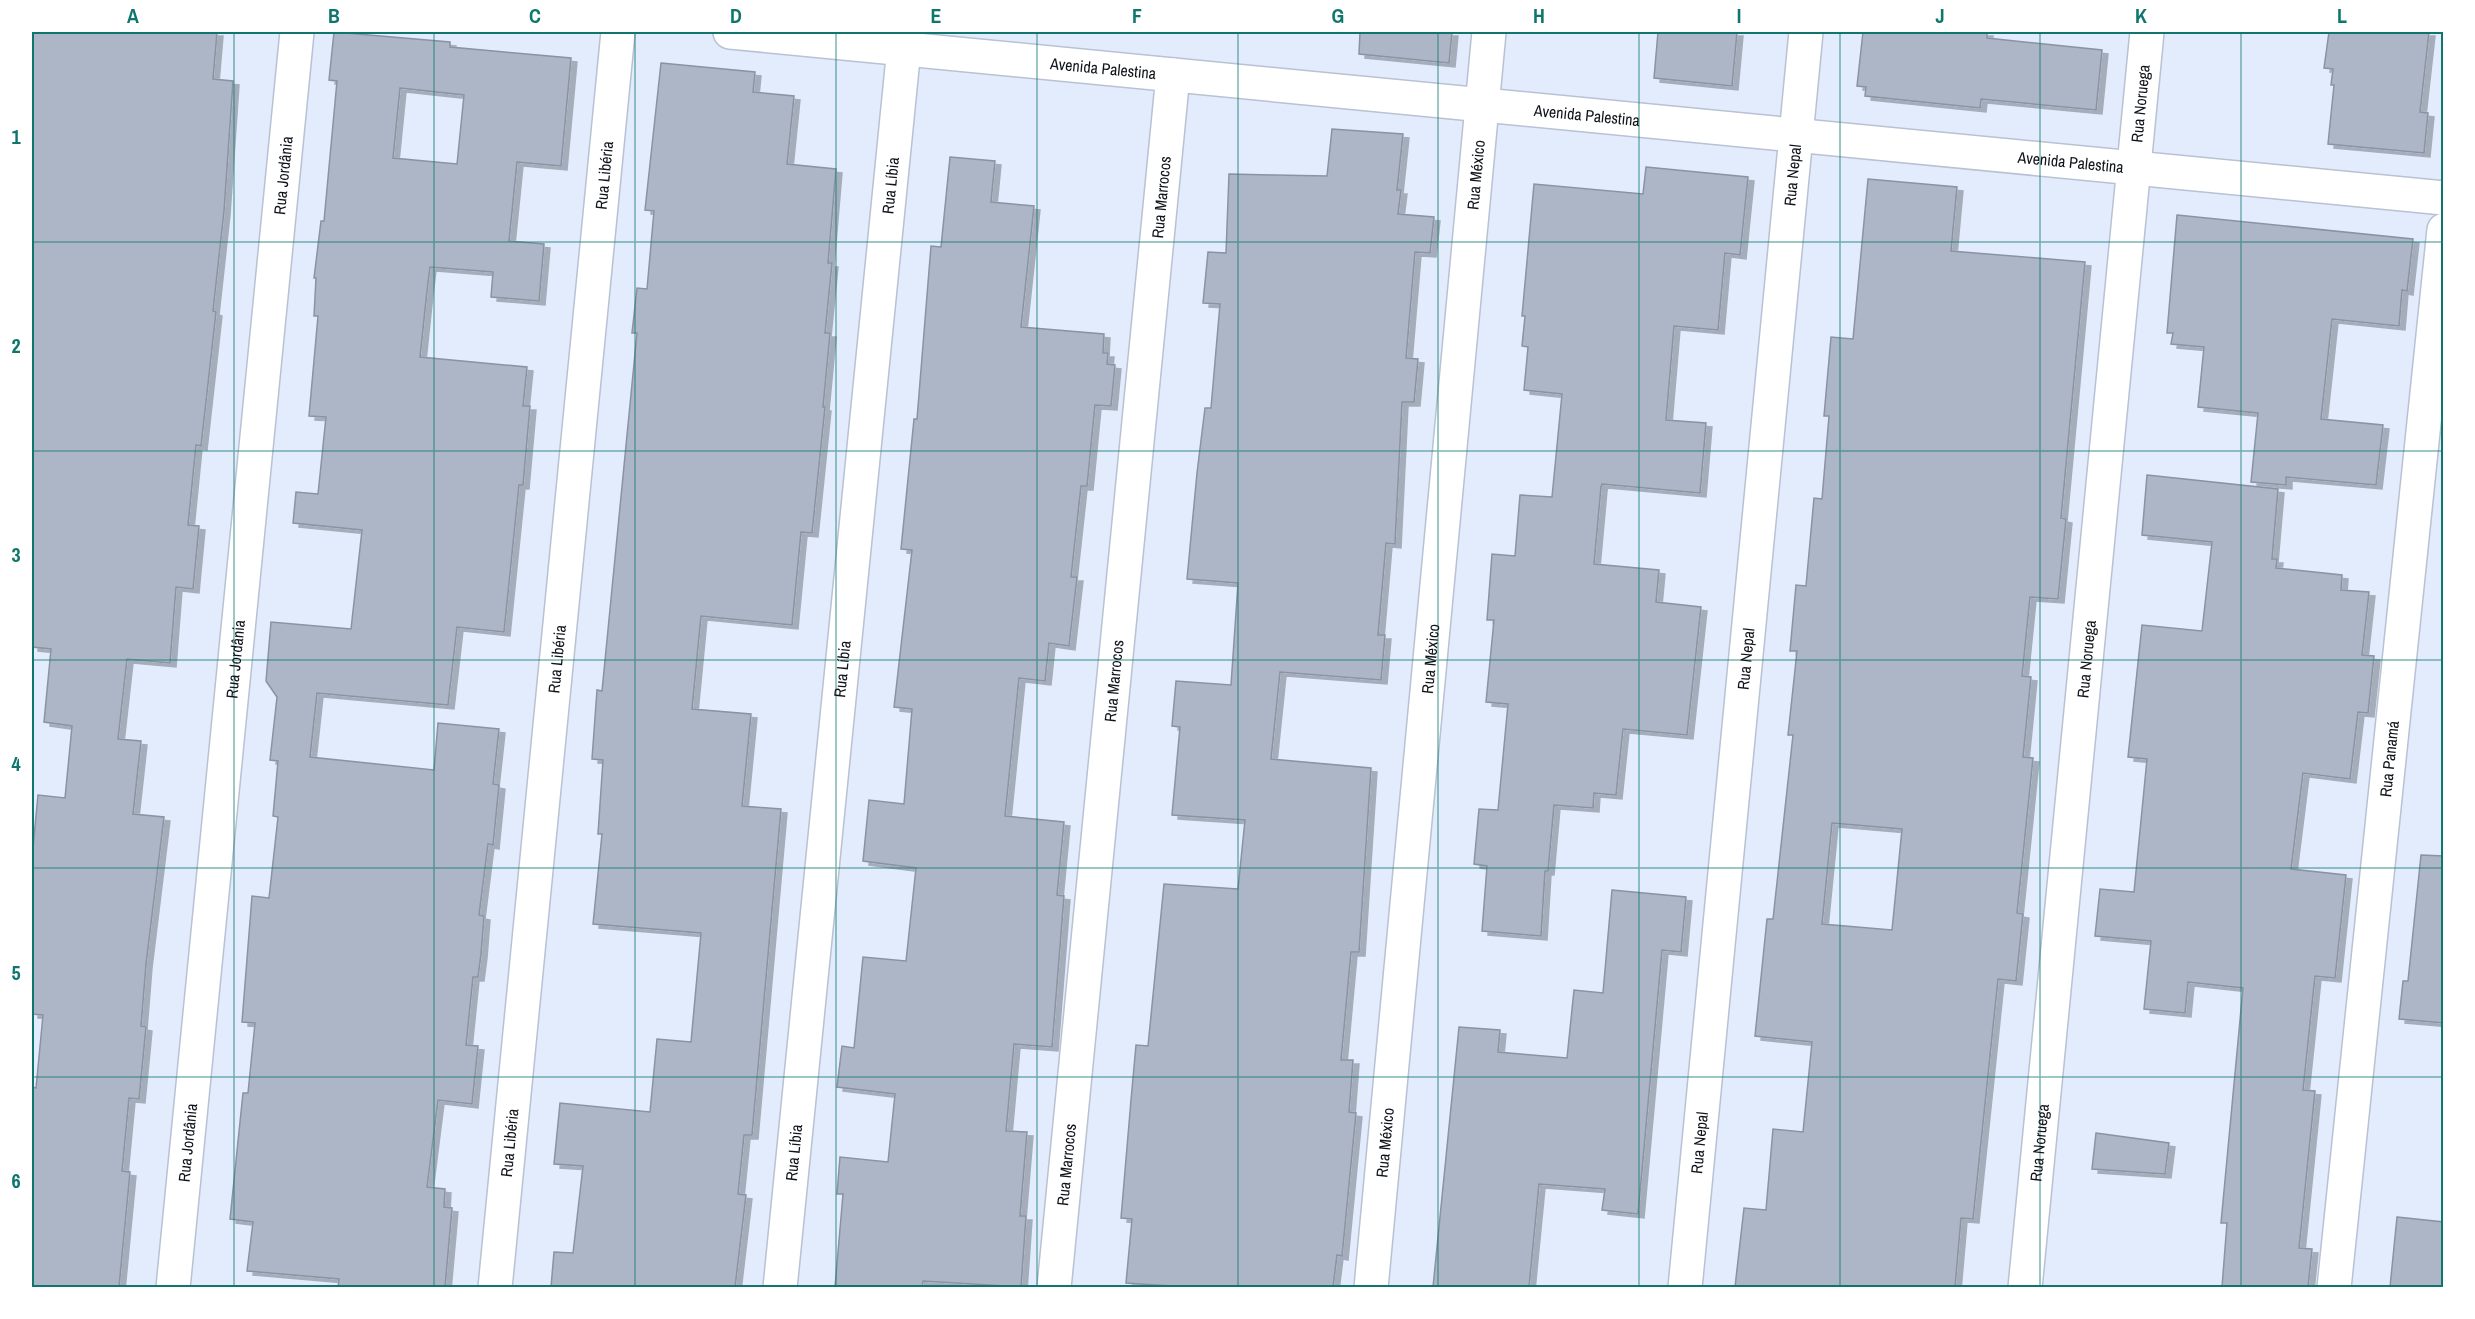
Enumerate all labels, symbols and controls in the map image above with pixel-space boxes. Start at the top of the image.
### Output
text: A [127,2,139,29]
text: B [328,2,340,29]
text: C [529,2,541,29]
text: D [730,2,742,29]
text: E [931,2,942,29]
text: F [1132,2,1142,29]
text: G [1332,2,1344,29]
text: H [1533,2,1545,29]
text: I [1737,2,1741,29]
text: J [1935,2,1945,29]
text: K [2135,2,2147,29]
text: L [2337,2,2347,29]
street label: Avenida Palestina [1048,52,1158,84]
street label: Rua Noruega [2125,63,2155,143]
street label: Avenida Palestina [1532,99,1642,131]
text: 1 [11,123,21,150]
street label: Rua Jordânia [268,134,298,216]
street label: Rua Libéria [590,139,618,211]
street label: Rua México [1461,139,1490,211]
street label: Rua Nepal [1778,143,1806,207]
street label: Avenida Palestina [2016,146,2125,178]
street label: Rua Líbia [876,155,904,215]
street label: Rua Marrocos [1146,155,1176,239]
text: 2 [11,332,21,359]
text: 3 [11,541,21,568]
street label: Rua Jordânia [220,618,250,699]
street label: Rua Noruega [2071,618,2101,699]
street label: Rua Libéria [542,623,571,694]
street label: Rua México [1416,623,1444,695]
street label: Rua Nepal [1732,627,1760,691]
street label: Rua Líbia [828,639,856,699]
street label: Rua Marrocos [1099,639,1129,723]
street label: Rua Panamá [2374,719,2404,798]
text: 4 [11,750,21,777]
text: 5 [11,959,21,986]
street label: Rua Jordânia [173,1102,202,1183]
street label: Rua Noruega [2024,1102,2054,1183]
street label: Rua Libéria [495,1107,524,1178]
street label: Rua México [1370,1107,1399,1179]
street label: Rua Nepal [1685,1111,1713,1175]
street label: Rua Marrocos [1051,1122,1081,1207]
street label: Rua Líbia [780,1123,807,1182]
text: 6 [11,1167,21,1194]

